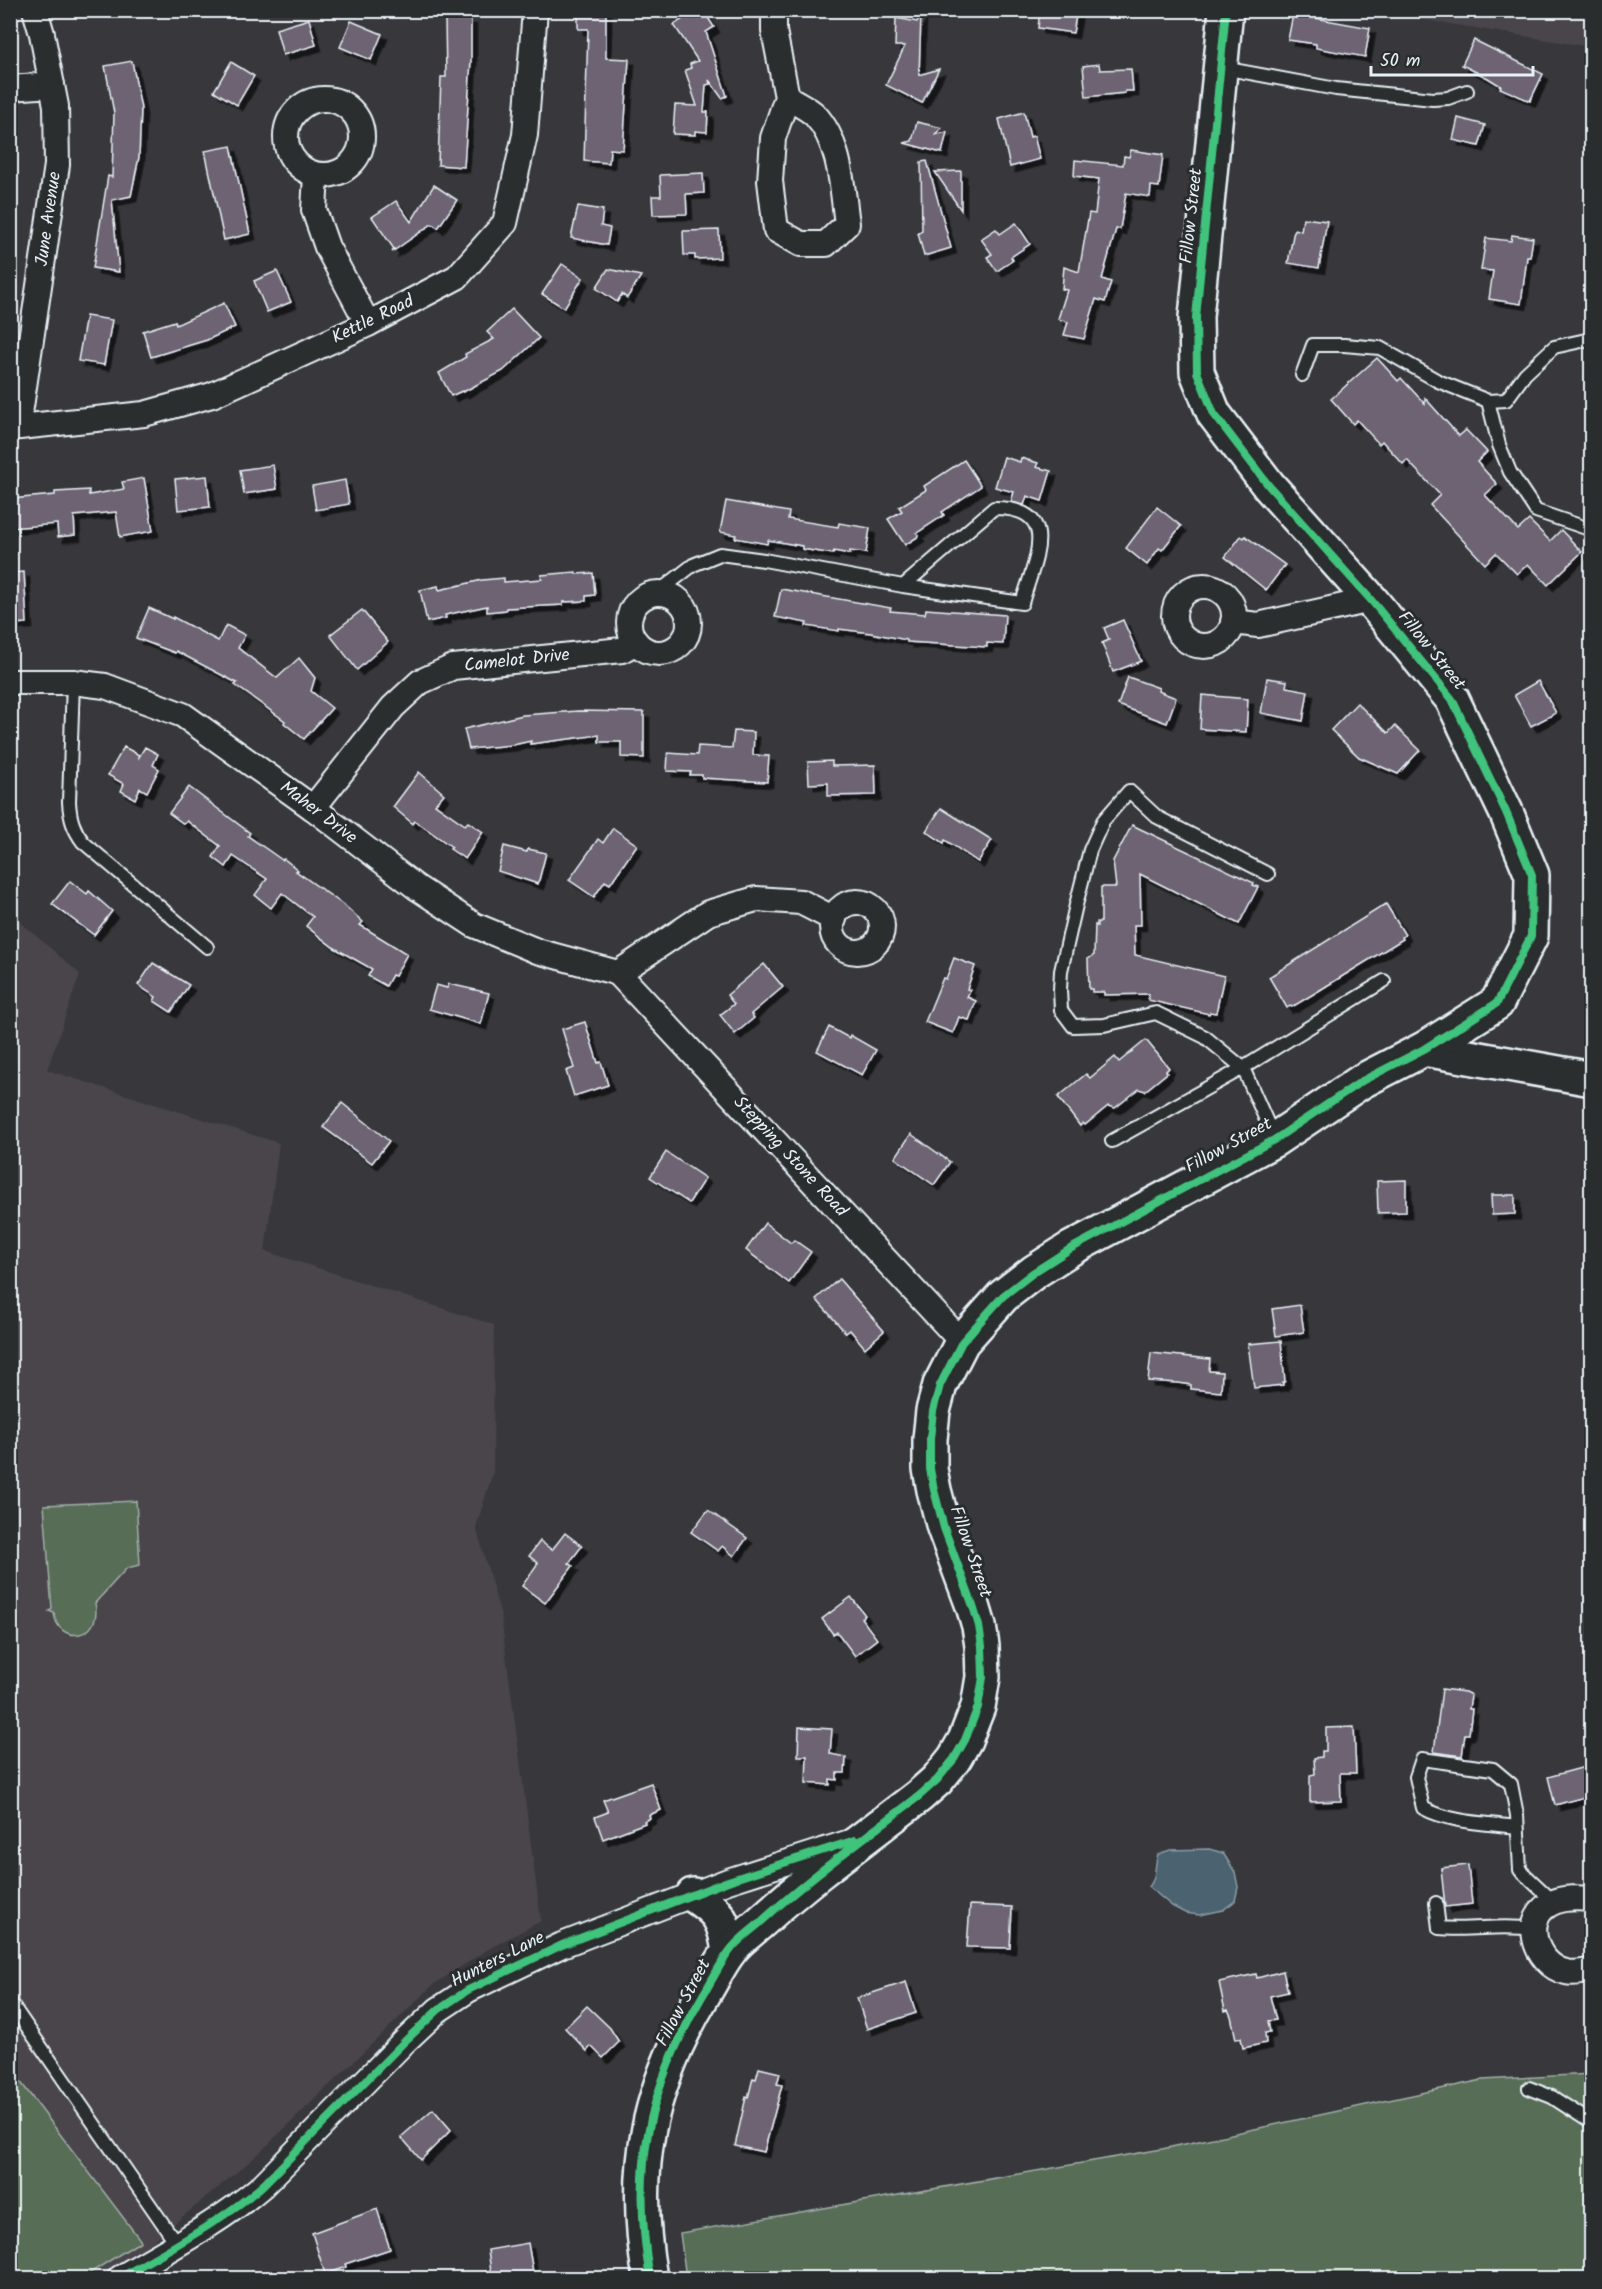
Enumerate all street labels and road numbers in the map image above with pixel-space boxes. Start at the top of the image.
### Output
street label: Fillow Street [1173,166,1212,265]
street label: June Avenue [28,170,70,268]
street label: Kettle Road [327,287,420,352]
street label: Fillow Street [1390,605,1473,698]
street label: Camelot Drive [463,641,571,681]
street label: Maher Drive [273,774,363,852]
street label: Stepping Stone Road [726,1090,855,1225]
street label: Fillow Street [1180,1110,1279,1182]
street label: Fillow Street [941,1502,1000,1603]
street label: Hunters Lane [446,1924,550,1996]
street label: Fillow Street [649,1953,720,2052]

